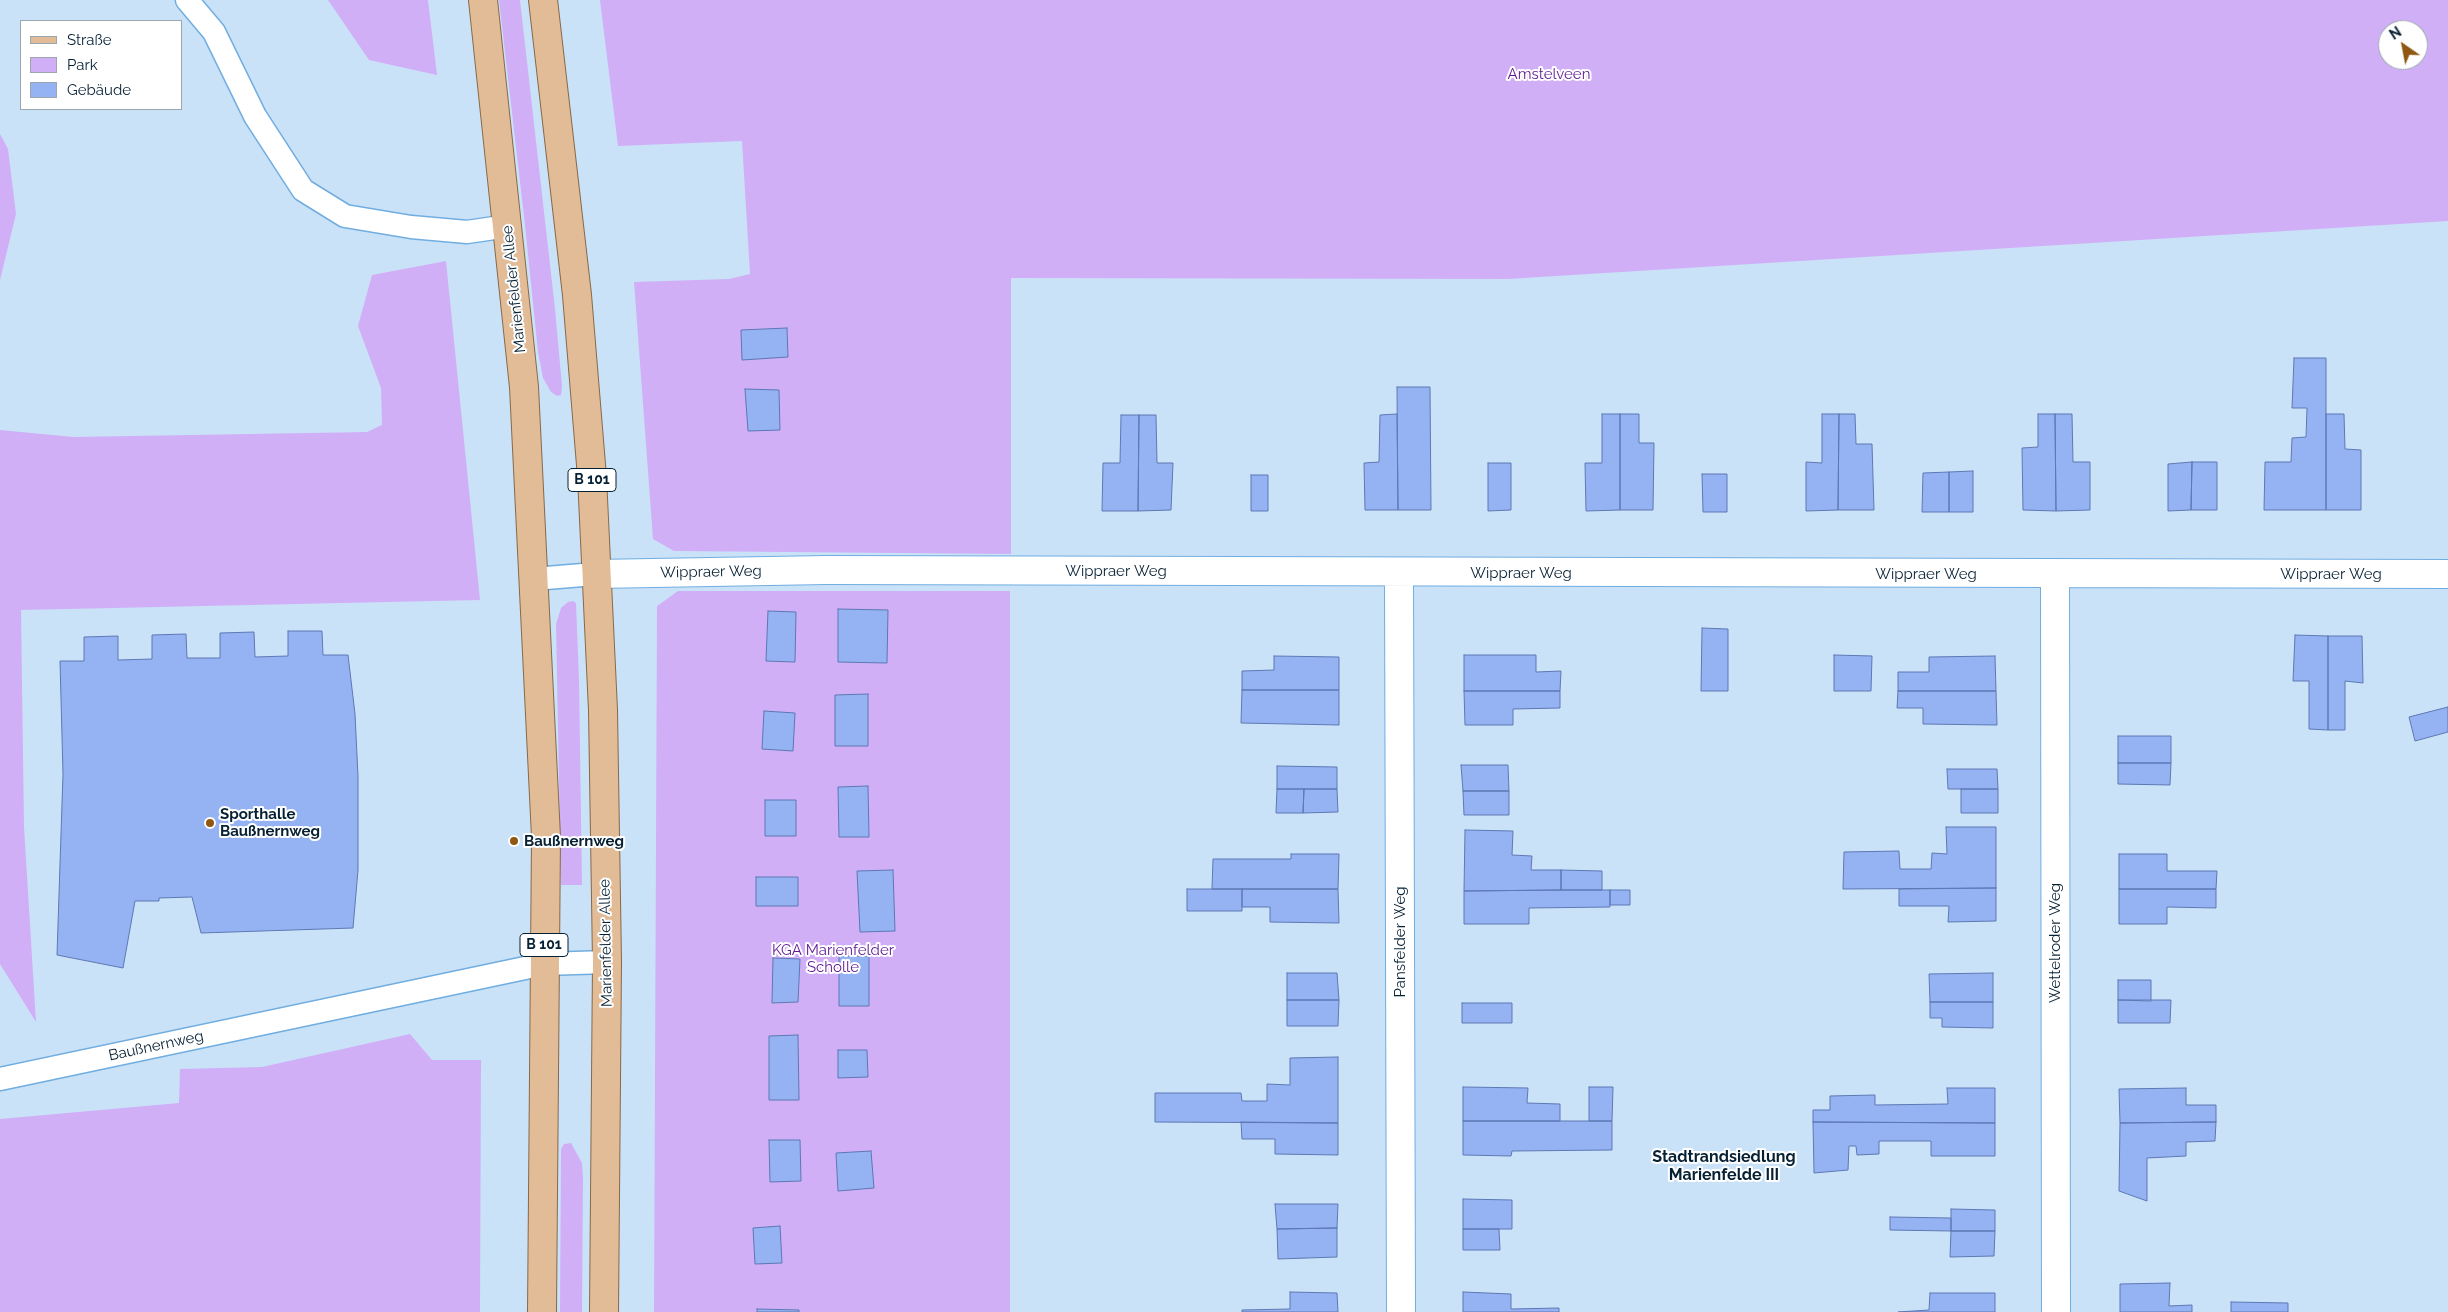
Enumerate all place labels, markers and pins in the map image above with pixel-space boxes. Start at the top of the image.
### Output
place label: Sporthalle Baußnernweg [220,805,320,840]
marker: Sporthalle Baußnernweg [204,817,216,829]
place label: Baußnernweg [524,832,624,850]
marker: Baußnernweg [508,835,520,847]

